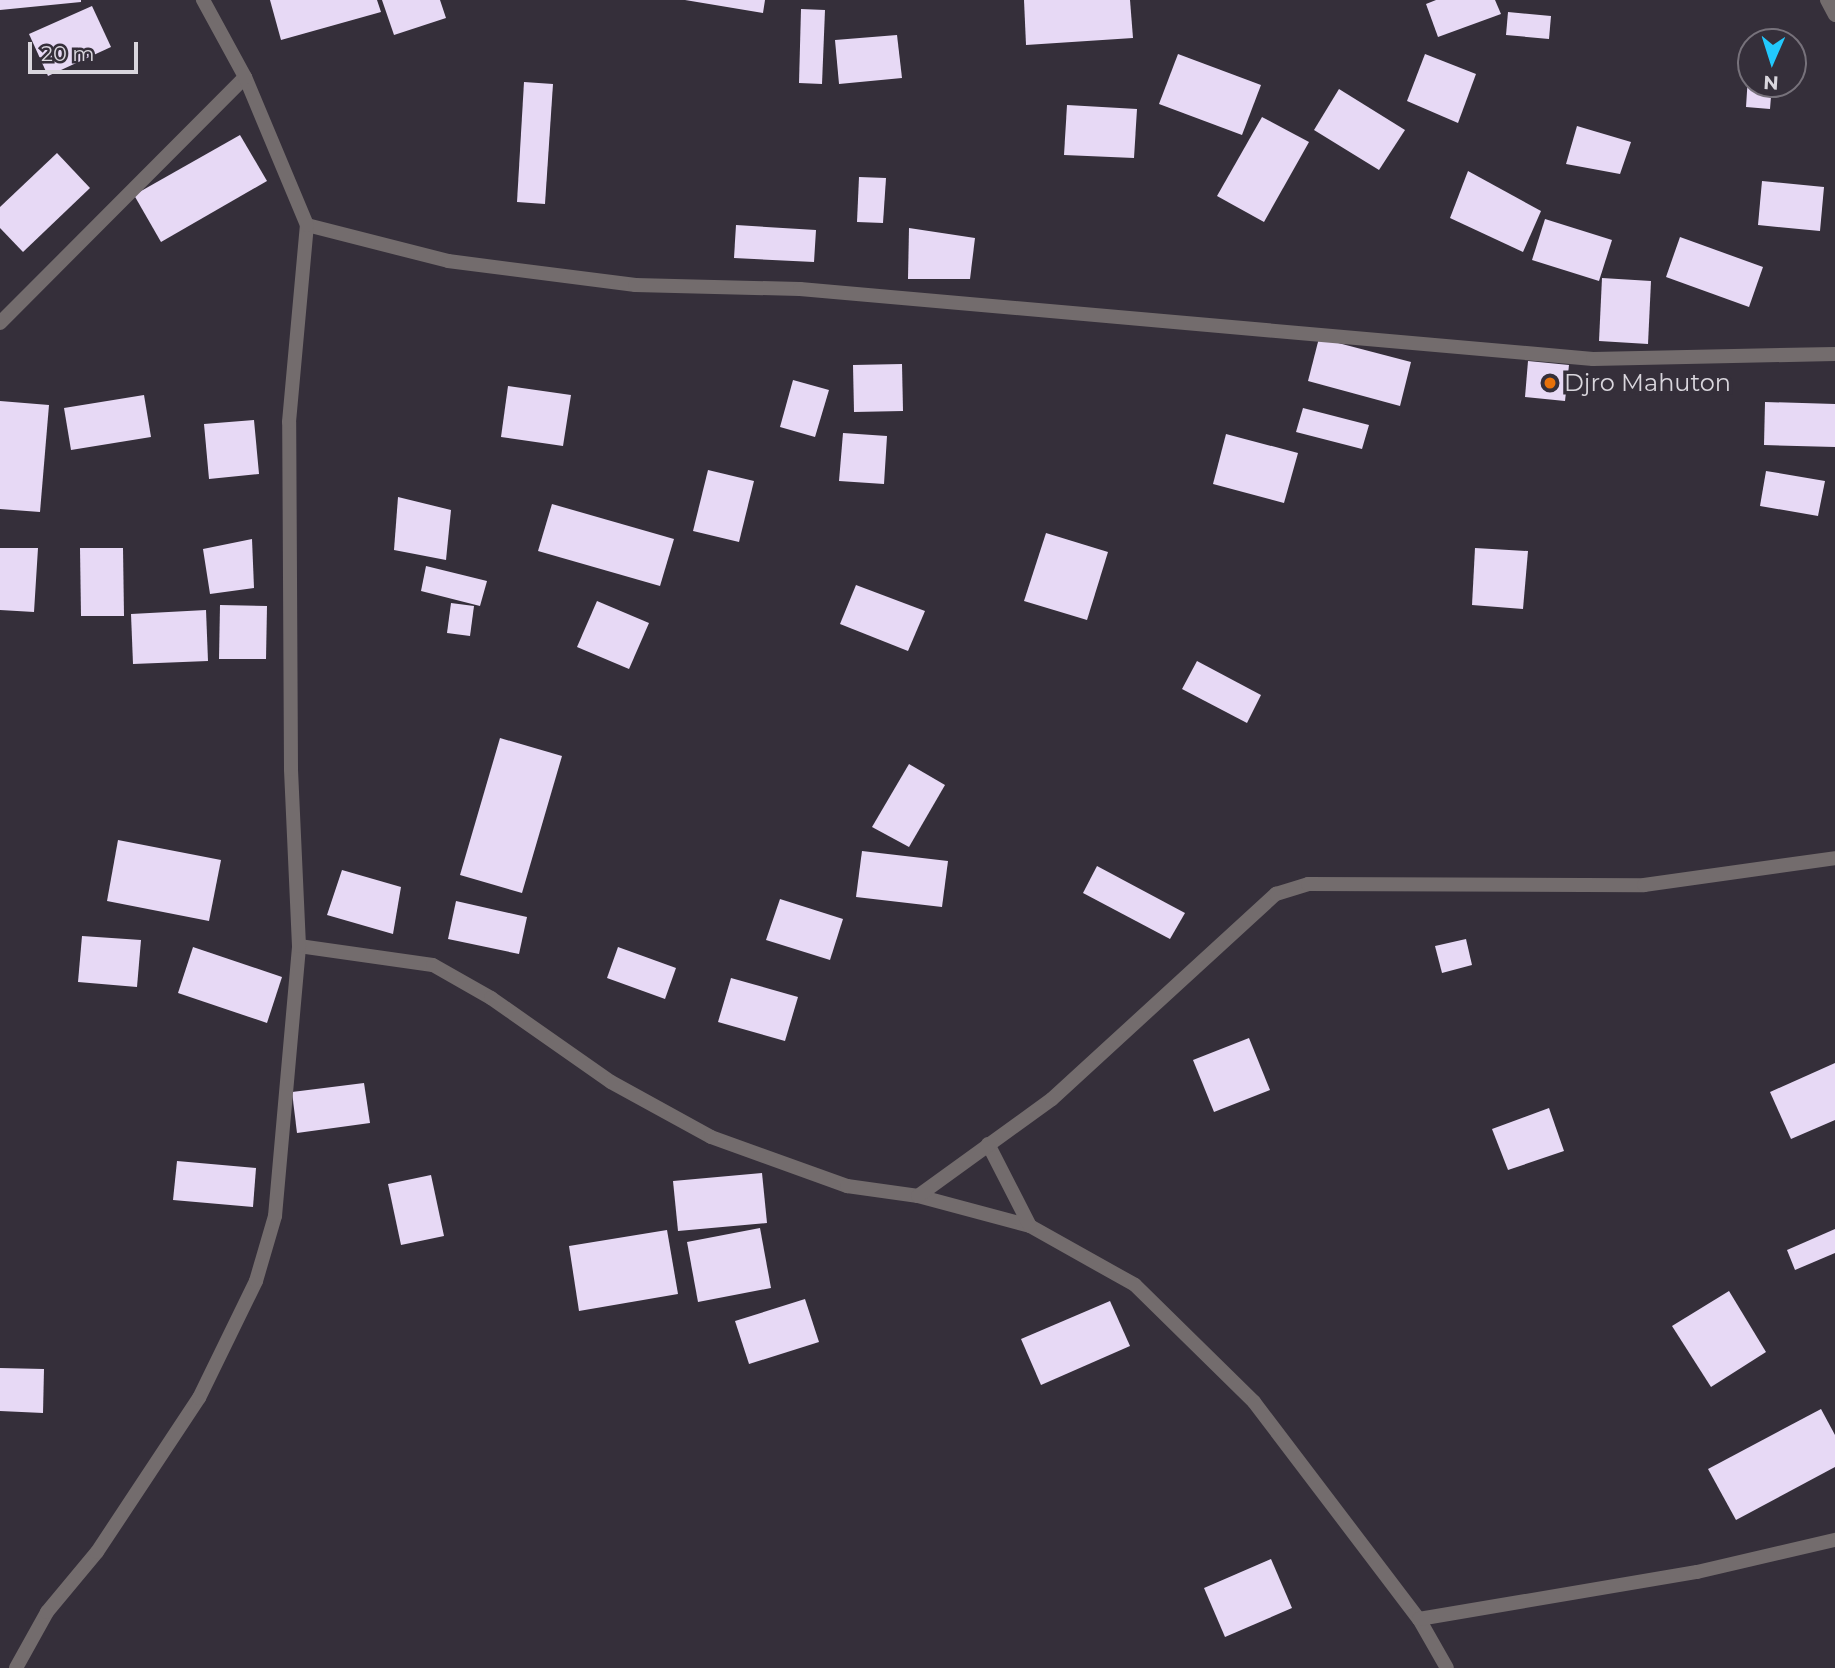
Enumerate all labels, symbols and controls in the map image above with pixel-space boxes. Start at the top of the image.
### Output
scale bar [32,28,142,72]
north arrow [1737,28,1807,98]
text: 20 m [41,41,95,66]
text: N [1763,71,1779,94]
place label: Djro Mahuton [1564,369,1731,397]
marker: Djro Mahuton [1542,375,1558,391]

